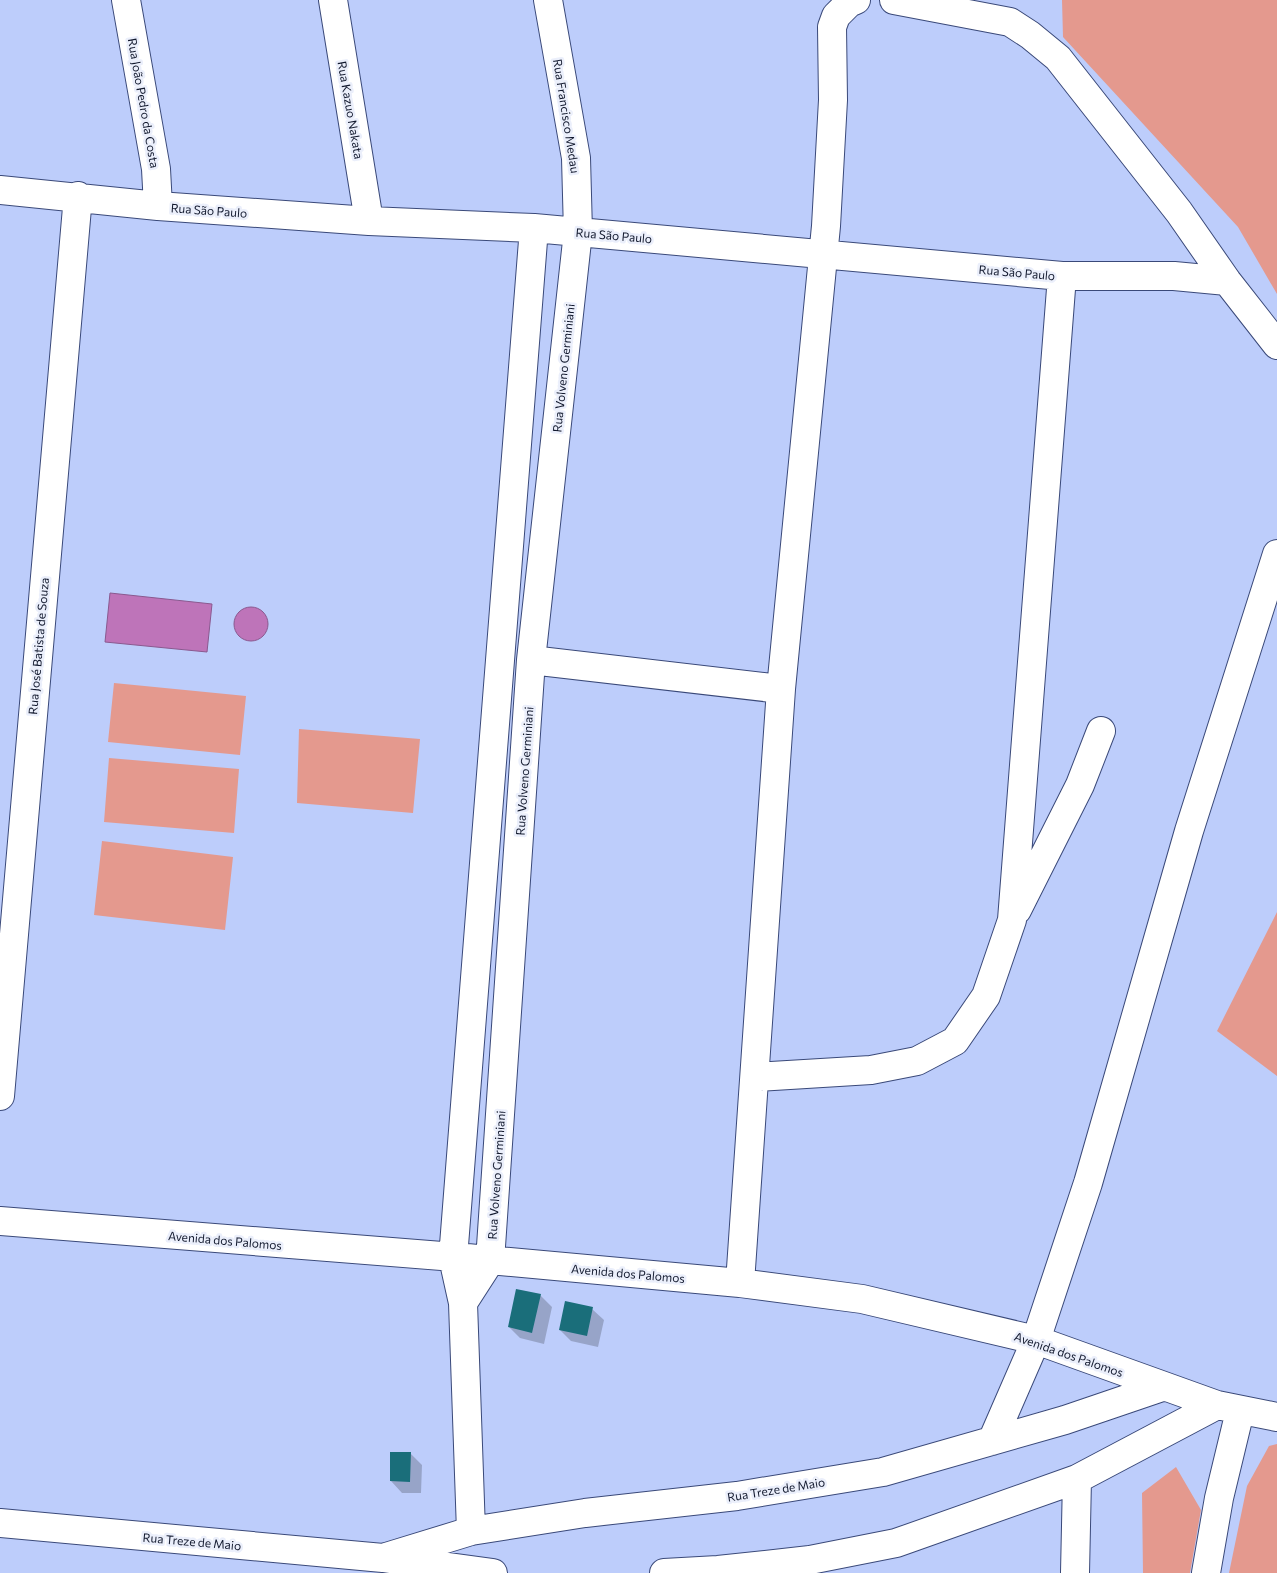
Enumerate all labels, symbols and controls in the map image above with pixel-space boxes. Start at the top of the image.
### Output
street label: Rua João Pedro da Costa [125,37,162,169]
street label: Rua Francisco Medau [551,58,583,174]
street label: Rua Kazuo Nakata [336,60,366,160]
street label: Rua São Paulo [170,200,248,220]
street label: Rua São Paulo [575,225,653,245]
street label: Rua São Paulo [978,262,1056,282]
street label: Rua Volveno Germiniani [549,303,577,433]
street label: Rua José Batista de Souza [25,577,52,715]
street label: Rua Volveno Germiniani [513,706,535,836]
street label: Rua Volveno Germiniani [485,1110,507,1240]
street label: Avenida dos Palomos [167,1228,283,1252]
street label: Avenida dos Palomos [570,1261,686,1285]
street label: Avenida dos Palomos [1013,1329,1125,1379]
street label: Rua Treze de Maio [726,1474,826,1504]
street label: Rua Treze de Maio [142,1530,242,1552]

